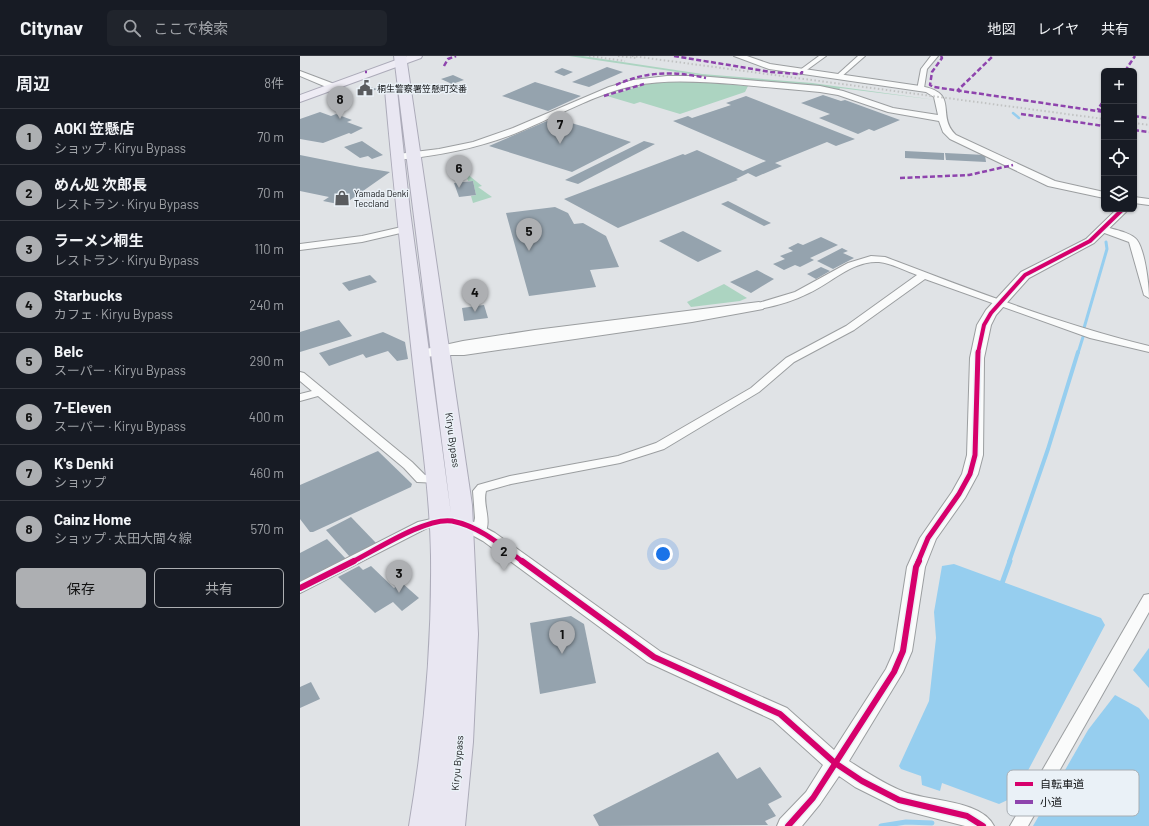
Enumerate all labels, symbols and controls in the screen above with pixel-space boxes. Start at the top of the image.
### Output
search box [107,10,387,46]
text: Citynav [20,16,83,39]
icon: search [121,17,143,39]
text: ここで検索 [153,19,228,37]
text: 地図 [987,20,1015,37]
text: レイヤ [1037,20,1079,37]
text: 共有 [1101,20,1129,37]
map controls [1101,68,1137,212]
button: + [1101,68,1137,104]
text: 周辺 [16,73,50,93]
text: 8件 [264,75,284,91]
public building icon: 桐生警察署笠懸町交番 [356,79,374,97]
place label: 桐生警察署笠懸町交番 [377,83,467,94]
pin: 8 [327,86,353,119]
button: − [1101,104,1137,140]
pin: 7 [547,111,573,144]
text: AOKI 笠懸店 [54,119,134,137]
text: 1 [27,129,31,145]
text: 70 m [257,129,284,145]
text: ショップ · Kiryu Bypass [54,140,186,156]
button: locate [1101,140,1137,176]
pin: 6 [446,155,472,188]
text: めん処 次郎長 [54,175,147,193]
button: layers [1101,176,1137,212]
text: 2 [25,185,33,201]
text: 70 m [257,185,284,201]
place label: Yamada Denki Teccland [354,188,409,209]
shop icon: Yamada Denki Teccland [333,189,351,207]
text: レストラン · Kiryu Bypass [54,196,199,212]
pin: 5 [516,218,542,251]
text: ラーメン桐生 [54,231,143,249]
text: 3 [25,241,33,257]
text: 110 m [254,241,284,257]
text: レストラン · Kiryu Bypass [54,252,199,268]
pin: 4 [462,279,488,312]
text: Starbucks [54,286,122,304]
text: 4 [25,297,33,313]
text: 240 m [249,297,284,313]
text: カフェ · Kiryu Bypass [54,306,173,322]
text: Belc [54,342,83,360]
text: 5 [25,353,33,369]
text: 290 m [250,353,284,369]
text: スーパー · Kiryu Bypass [54,362,186,378]
text: 7-Eleven [54,398,111,416]
text: 6 [26,409,32,425]
text: 400 m [249,409,284,425]
street label: Kiryu Bypass [443,412,463,468]
text: スーパー · Kiryu Bypass [54,418,186,434]
text: K's Denki [54,454,114,472]
text: 7 [26,465,32,481]
text: 460 m [249,465,284,481]
text: ショップ [54,474,106,490]
text: Cainz Home [54,510,131,528]
text: 8 [25,521,33,537]
text: 570 m [250,521,284,537]
text: ショップ · 太田大間々線 [54,530,192,546]
pin: 2 [491,538,517,571]
your location [653,544,673,564]
pin: 3 [386,560,412,593]
button: 保存 [16,568,146,608]
button: 共有 [154,568,284,608]
pin: 1 [549,621,575,654]
street label: Kiryu Bypass [449,735,465,791]
legend [1007,770,1139,816]
text: 自転車道 [1040,777,1084,790]
text: 小道 [1040,795,1062,808]

